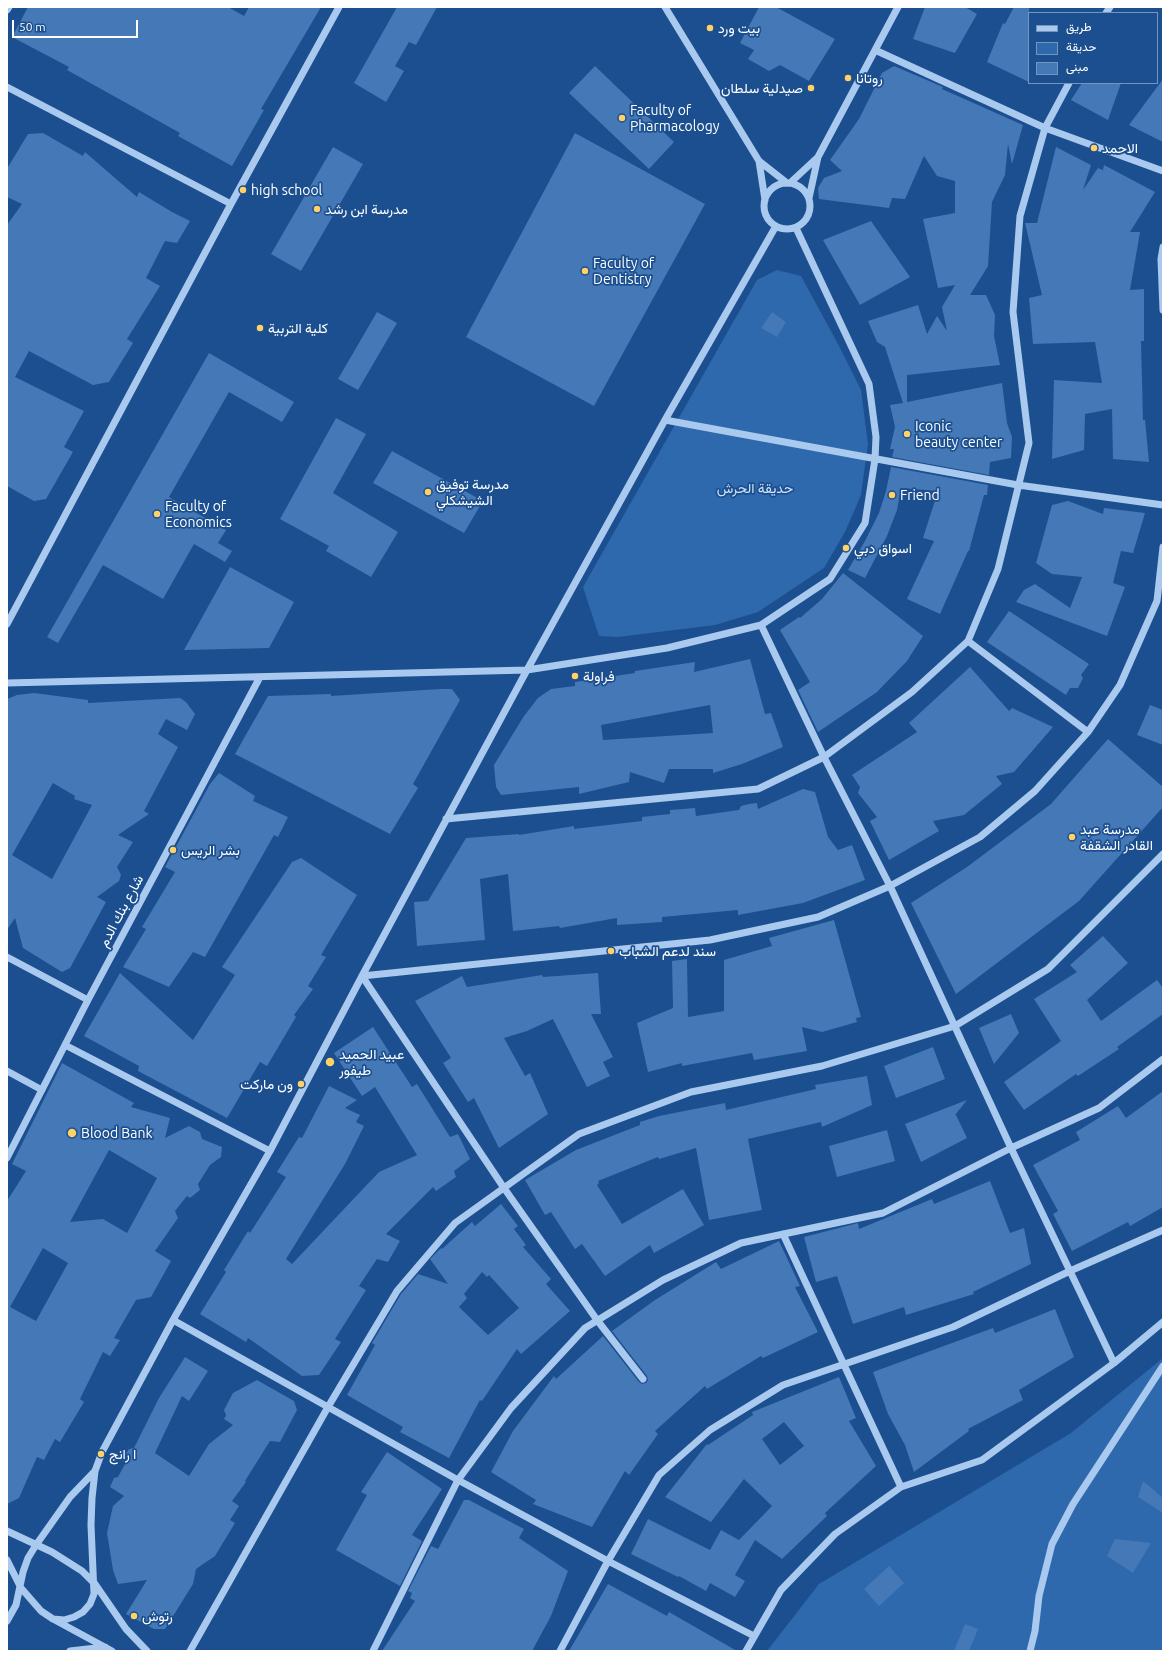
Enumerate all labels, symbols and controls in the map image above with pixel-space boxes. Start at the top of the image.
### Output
scale bar [14,12,140,38]
legend [1028,12,1158,84]
text: 50 m [19,20,46,33]
place label: بيت ورد [718,20,760,36]
text: طريق [1066,20,1091,33]
marker: بيت ورد [705,23,715,33]
text: حديقة [1066,40,1096,53]
text: مبنى [1066,60,1088,73]
place label: روتانا [856,70,883,86]
marker: روتانا [843,73,853,83]
place label: صيدلية سلطان [721,80,803,96]
marker: صيدلية سلطان [806,83,816,93]
place label: Faculty of Pharmacology [630,102,719,134]
marker: Faculty of Pharmacology [617,113,627,123]
place label: الاحمد [1102,140,1138,156]
marker: الاحمد [1089,143,1099,153]
place label: high school [251,182,322,198]
marker: high school [238,185,248,195]
place label: مدرسة ابن رشد [325,201,408,217]
marker: مدرسة ابن رشد [312,204,322,214]
place label: Faculty of Dentistry [593,255,654,288]
marker: Faculty of Dentistry [580,266,590,276]
place label: كلية التربية [268,320,328,336]
marker: كلية التربية [255,323,265,333]
place label: Iconic beauty center [915,418,1002,450]
marker: Iconic beauty center [902,429,912,439]
place label: مدرسة توفيق الشيشكلي [436,476,509,508]
park label: حديقة الحرش [717,480,793,496]
marker: مدرسة توفيق الشيشكلي [423,487,433,497]
place label: Friend [900,487,940,503]
marker: Friend [887,490,897,500]
place label: Faculty of Economics [165,498,232,530]
marker: Faculty of Economics [152,509,162,519]
place label: اسواق دبي [854,540,912,556]
marker: اسواق دبي [841,543,851,553]
place label: فراولة [583,668,615,684]
marker: فراولة [570,671,580,681]
place label: مدرسة عبد القادر الشقفة [1080,821,1153,854]
marker: مدرسة عبد القادر الشقفة [1067,832,1077,842]
place label: بشر الريس [181,842,240,858]
marker: بشر الريس [168,845,178,855]
street label: شارع بنك الدم [95,872,147,950]
place label: سند لدعم الشباب [619,943,716,959]
marker: سند لدعم الشباب [606,946,616,956]
place label: عبيد الحميد طيفور [339,1046,404,1078]
marker: عبيد الحميد طيفور [324,1056,336,1068]
place label: ون ماركت [240,1076,293,1092]
marker: ون ماركت [296,1079,306,1089]
place label: Blood Bank [81,1125,152,1141]
marker: Blood Bank [66,1127,78,1139]
place label: ا رانج [109,1446,136,1462]
marker: ا رانج [96,1449,106,1459]
place label: رتوش [142,1608,173,1624]
marker: رتوش [129,1611,139,1621]

